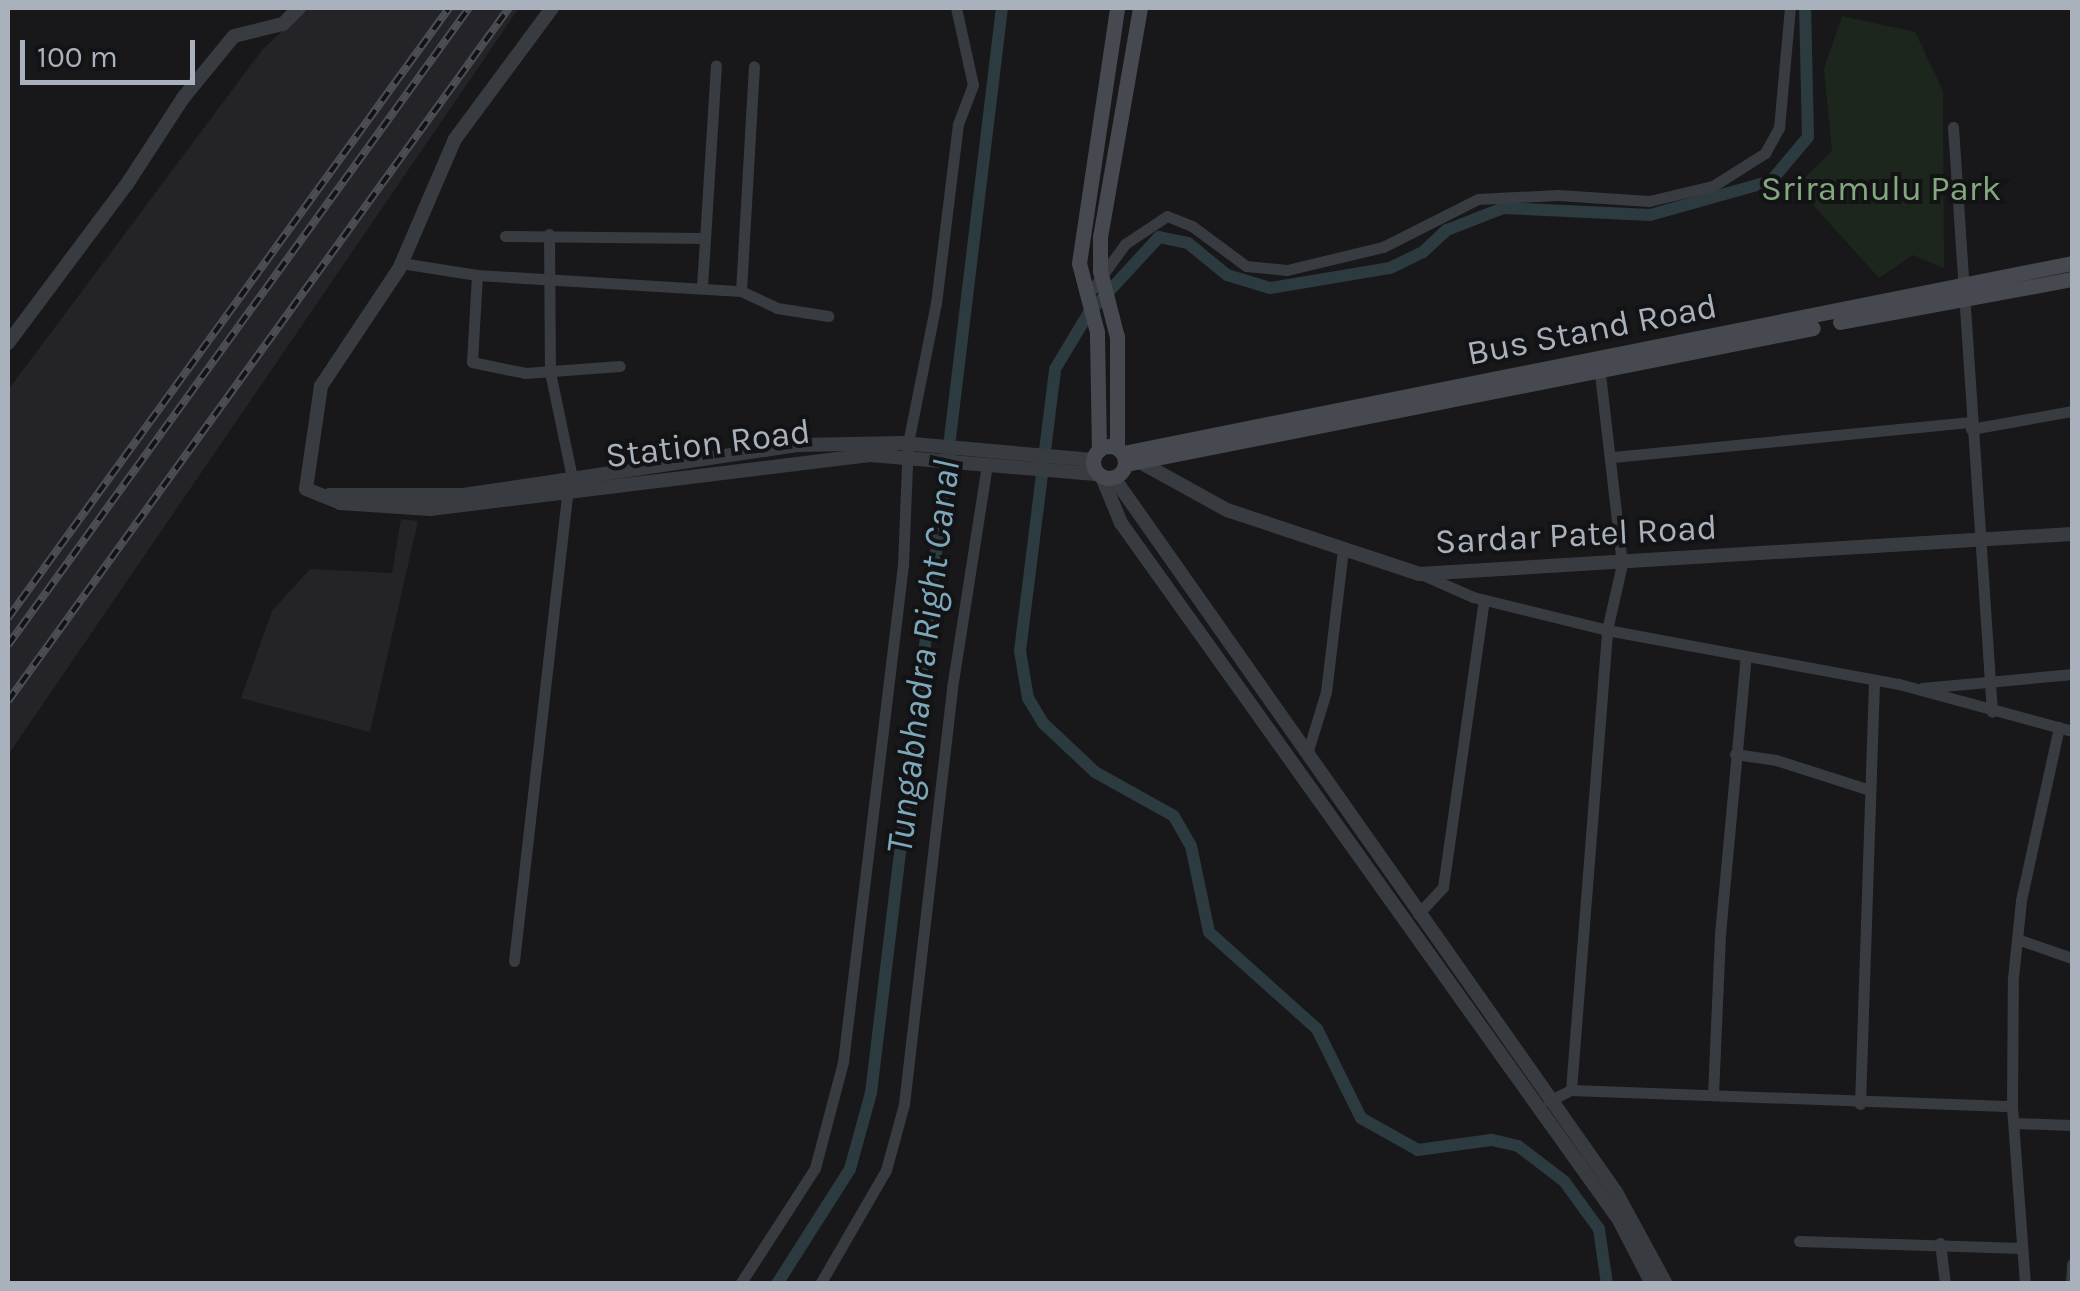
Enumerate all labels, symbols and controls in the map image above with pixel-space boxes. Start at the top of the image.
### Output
scale bar [25,20,200,82]
text: 100 m [37,39,118,75]
park label: Sriramulu Park [1761,168,2001,210]
street label: Bus Stand Road [1463,285,1721,375]
street label: Station Road [603,411,813,477]
water label: Tungabhadra Right Canal [876,457,970,857]
street label: Sardar Patel Road [1434,507,1718,563]

